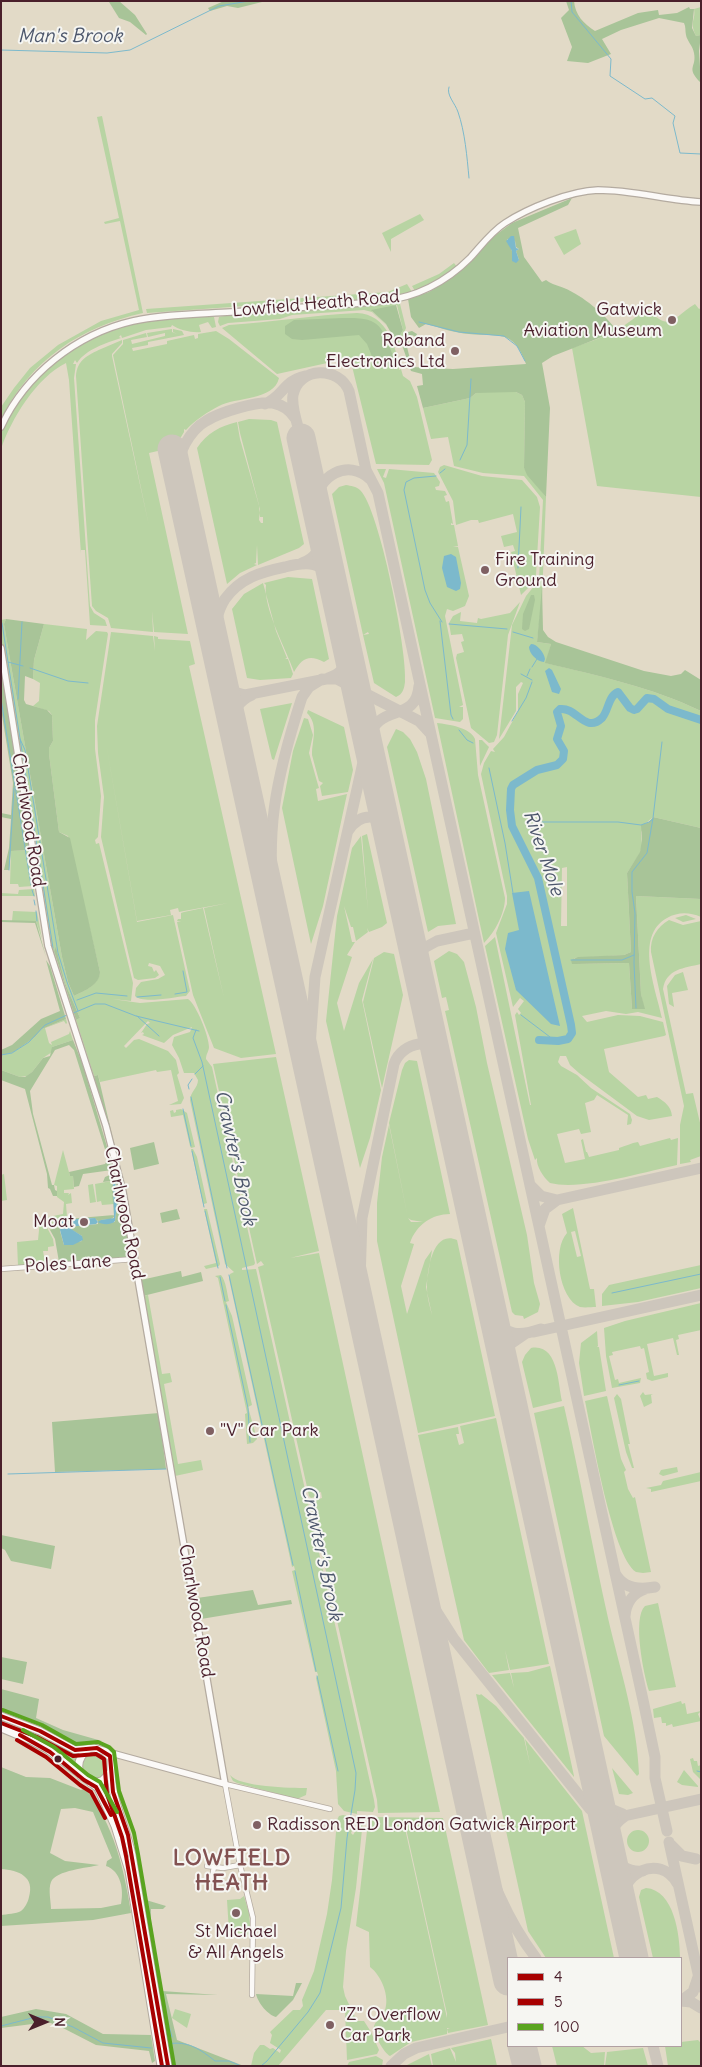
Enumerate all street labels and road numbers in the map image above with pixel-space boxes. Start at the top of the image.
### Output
street label: Lowfield Heath Road [231,286,401,322]
street label: Charlwood Road [7,751,49,889]
street label: Charlwood Road [99,1145,149,1281]
street label: Poles Lane [24,1250,112,1278]
street label: Charlwood Road [174,1542,218,1680]

